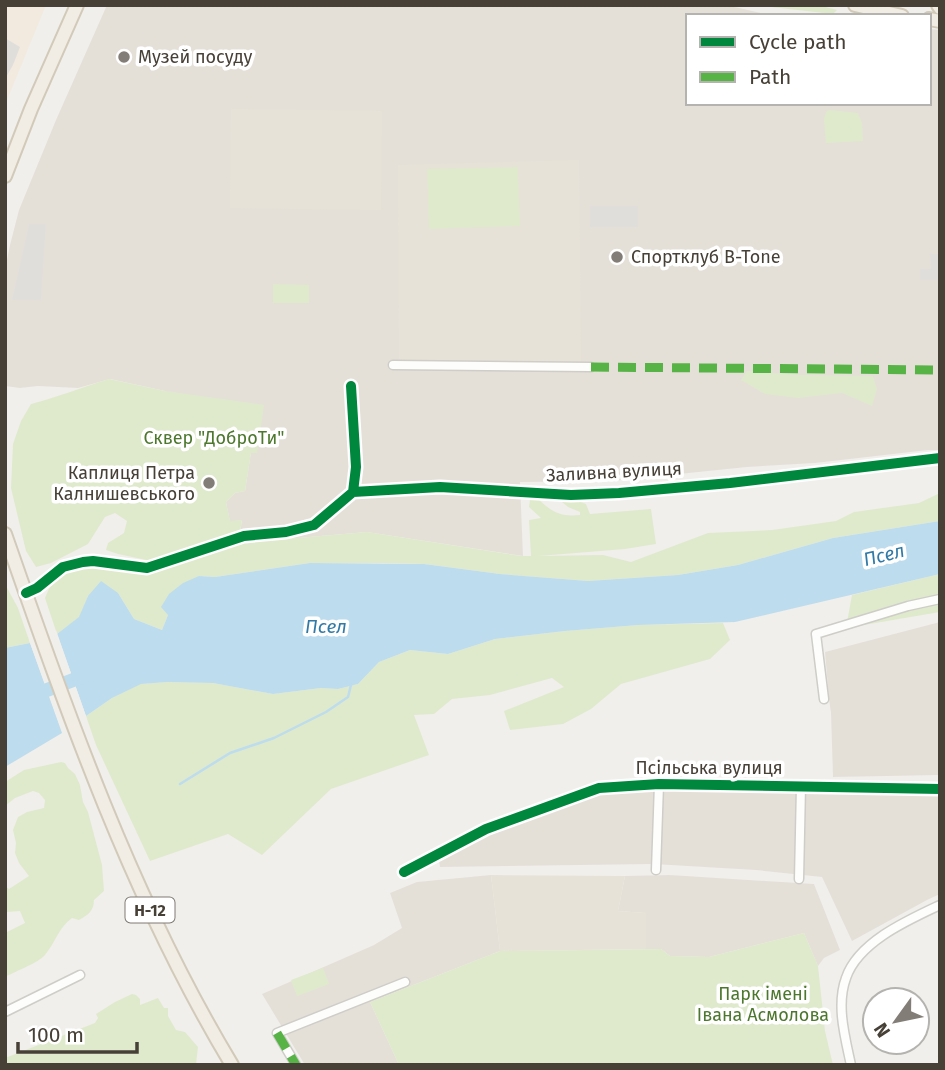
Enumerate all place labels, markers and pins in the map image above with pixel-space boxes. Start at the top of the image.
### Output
place label: Музей посуду [138,46,252,68]
marker: Музей посуду [116,49,132,65]
place label: Спортклуб B-Tone [631,246,781,268]
marker: Спортклуб B-Tone [609,249,625,265]
place label: Каплиця Петра Калнишевського [53,462,195,505]
marker: Каплиця Петра Калнишевського [201,475,217,491]

